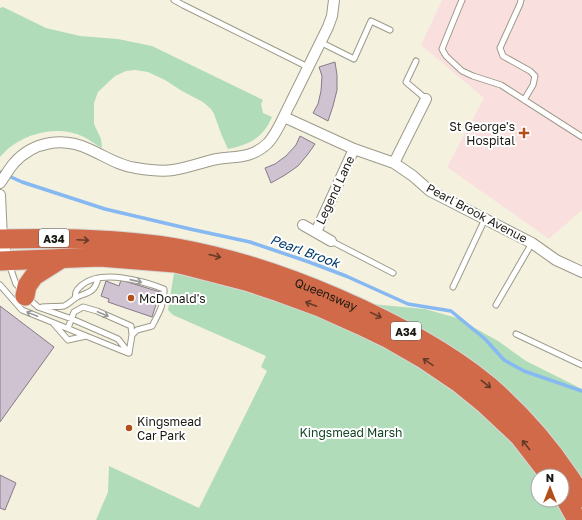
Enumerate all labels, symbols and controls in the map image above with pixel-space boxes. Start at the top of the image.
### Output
place label: St George's Hospital [449,119,515,148]
marker: St George's Hospital [518,127,530,139]
street label: Legend Lane [313,153,357,227]
street label: Pearl Brook Avenue [424,180,530,246]
road number: A34 [39,229,69,247]
water label: Pearl Brook [268,231,343,271]
one-way arrow [76,236,89,243]
one-way arrow [208,253,221,260]
street label: Queensway [293,274,360,314]
one-way arrow [129,277,142,285]
place label: McDonald's [139,291,206,306]
marker: McDonald's [126,293,136,303]
one-way arrow [306,300,318,308]
one-way arrow [26,310,38,317]
one-way arrow [97,311,109,318]
one-way arrow [369,312,381,319]
road number: A34 [391,322,421,340]
one-way arrow [422,357,433,366]
one-way arrow [480,380,491,388]
place label: Kingsmead Car Park [137,414,201,443]
marker: Kingsmead Car Park [124,423,134,433]
park label: Kingsmead Marsh [300,425,402,440]
one-way arrow [522,440,530,451]
north arrow [530,468,570,508]
text: N [546,471,554,484]

